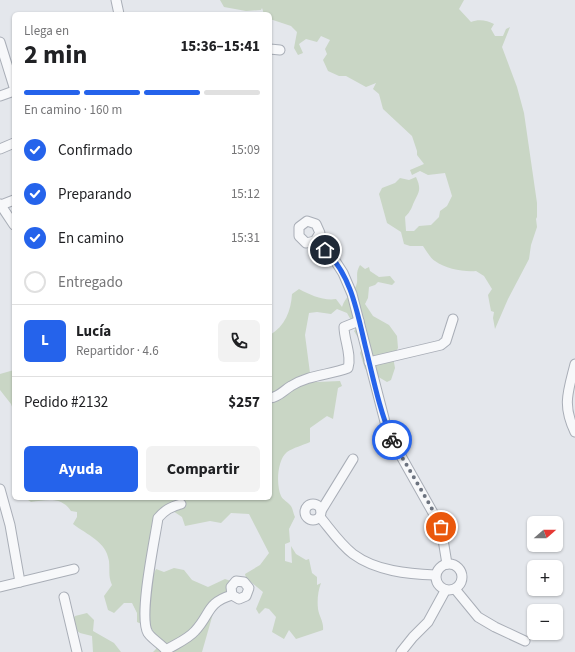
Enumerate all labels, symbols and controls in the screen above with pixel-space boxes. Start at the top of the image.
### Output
text: Llega en [24,22,69,40]
text: 2 min [24,36,87,73]
text: 15:36–15:41 [180,36,260,57]
text: En camino · 160 m [24,101,122,119]
icon: check [24,139,46,161]
text: Confirmado [58,140,133,161]
text: 15:09 [231,141,260,159]
icon: check [24,183,46,205]
text: Preparando [58,184,132,205]
text: 15:12 [231,185,260,203]
icon: check [24,227,46,249]
text: En camino [58,228,124,249]
text: 15:31 [231,229,260,247]
pin [308,233,342,267]
icon: home [314,239,336,261]
text: Entregado [58,272,123,293]
button: phone [218,320,260,362]
text: Lucía [76,321,111,342]
text: L [41,330,49,351]
text: Repartidor · 4.6 [76,342,159,360]
text: Pedido #2132 [24,392,108,413]
text: $257 [228,392,260,413]
courier [372,420,412,460]
icon: bike [381,429,403,451]
button: Ayuda [24,446,138,492]
button: Compartir [146,446,260,492]
pin [424,510,458,544]
icon: bag [430,516,452,538]
north arrow [527,516,563,552]
map controls [527,516,563,640]
button: + [527,560,563,596]
button: − [527,604,563,640]

